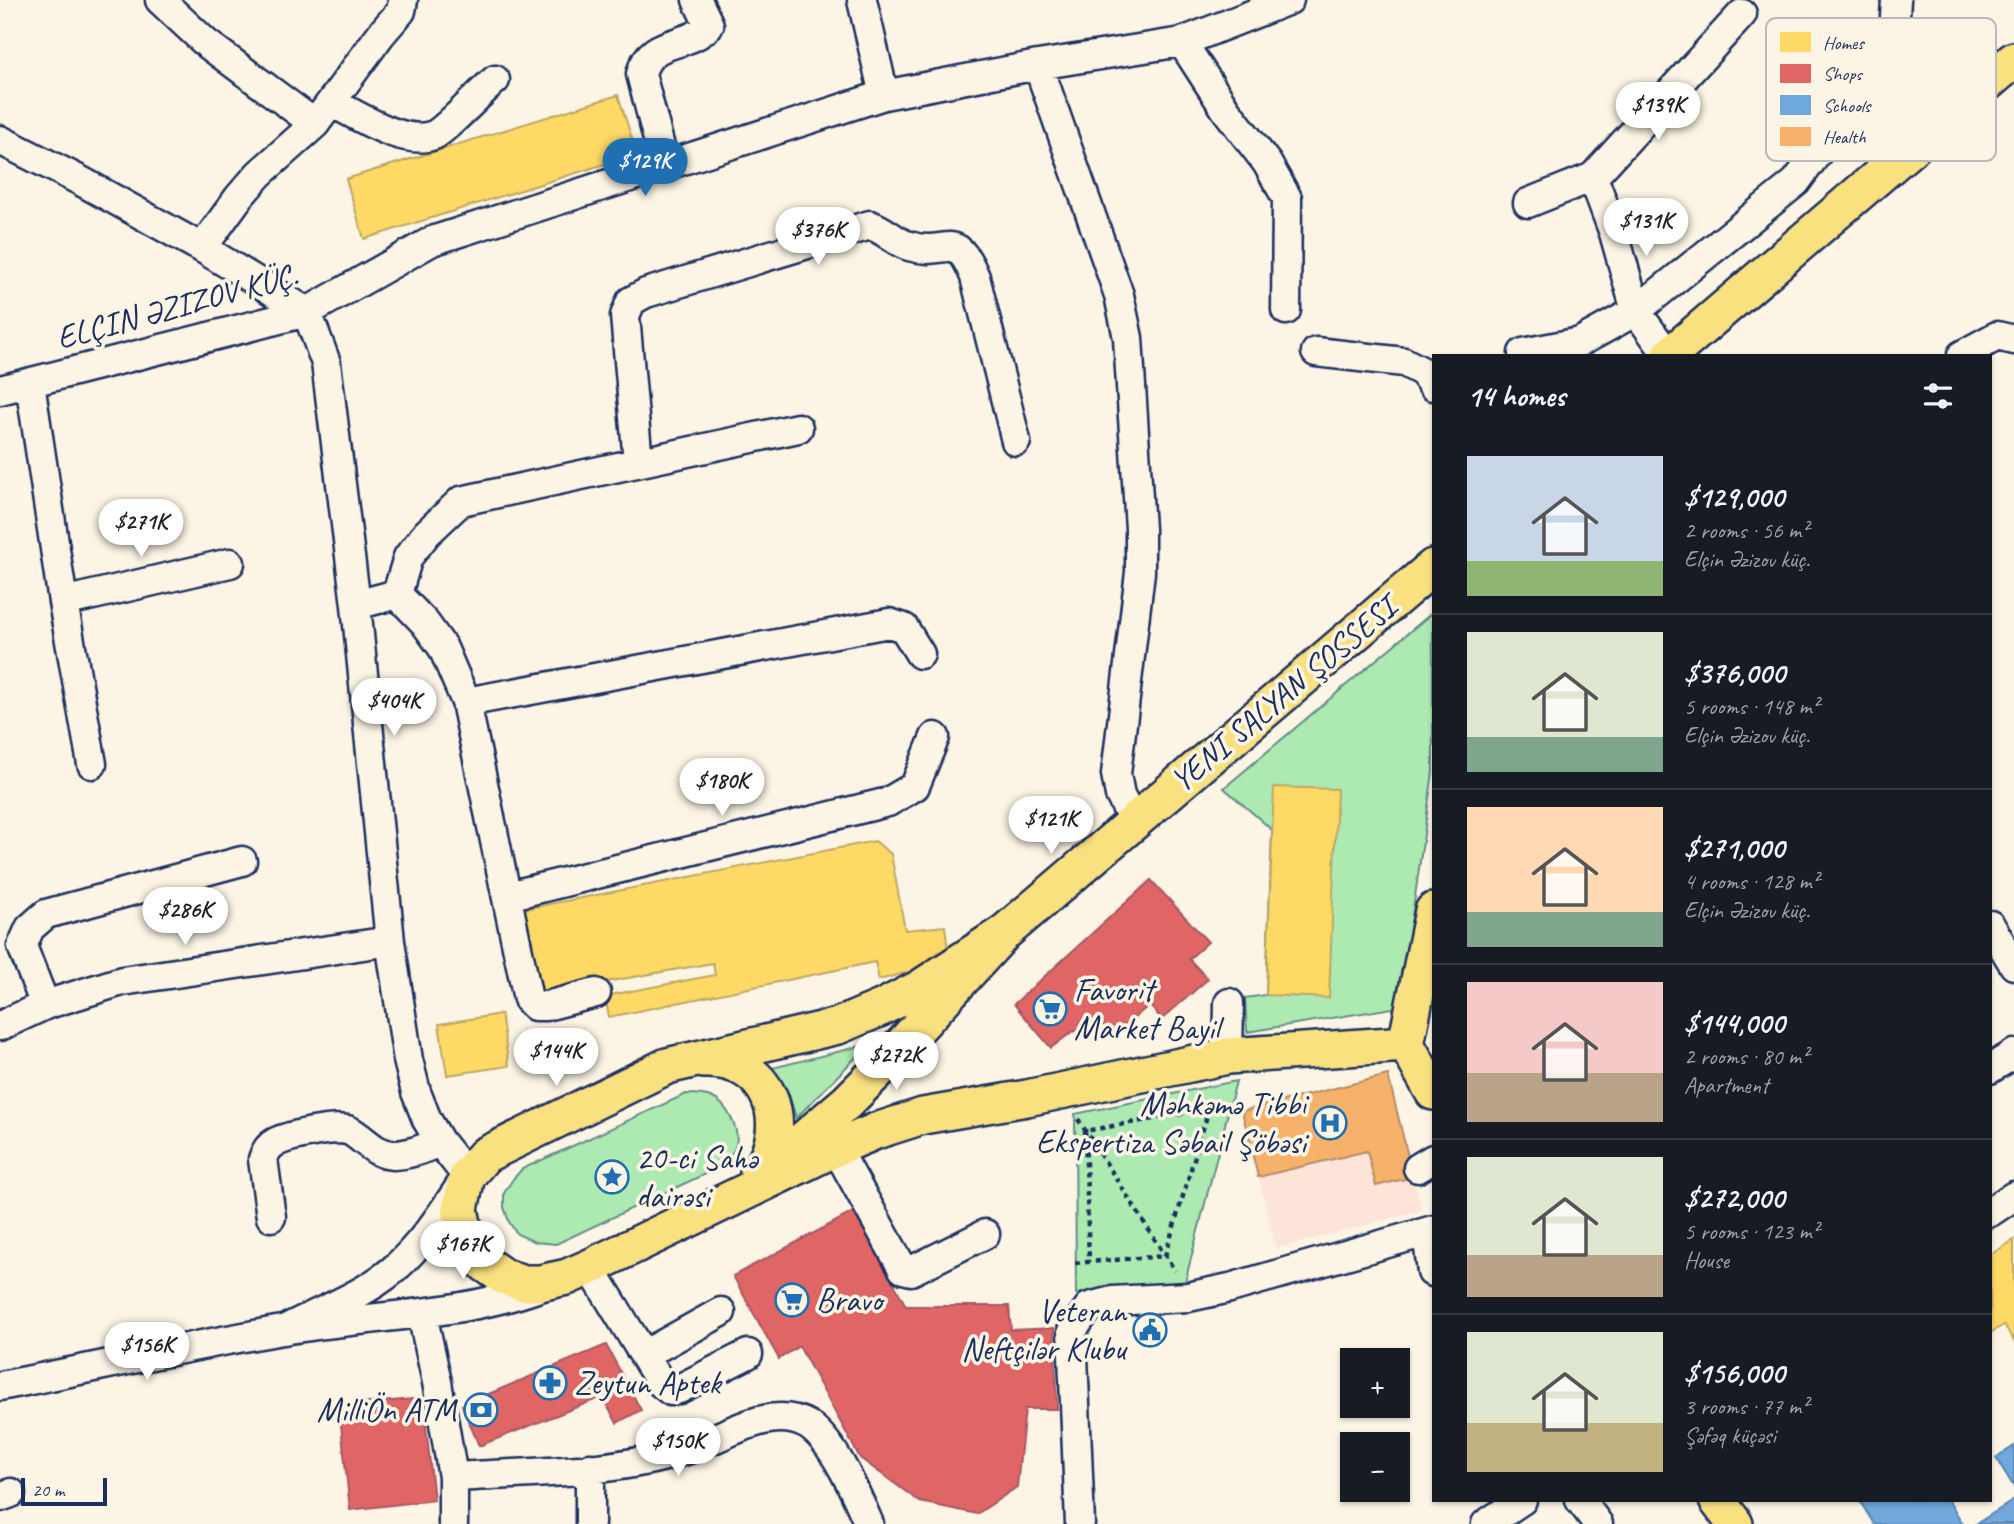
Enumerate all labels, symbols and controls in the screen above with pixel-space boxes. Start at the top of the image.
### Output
legend [1766,18,1996,161]
text: Homes [1823,31,1865,55]
text: Shops [1823,62,1863,86]
pin: $139K [1609,82,1707,142]
text: $139K [1632,90,1684,119]
text: Schools [1823,94,1873,118]
text: Health [1823,125,1866,149]
pin: $129K [596,138,694,198]
text: $129K [619,146,671,175]
pin: $131K [1597,198,1695,258]
text: $131K [1619,206,1673,235]
pin: $376K [769,208,867,267]
text: $376K [791,215,845,244]
street label: ELÇIN ƏZIZOV KÜÇ. [52,253,303,358]
text: 14 homes [1467,377,1565,415]
icon: filters [1919,377,1957,415]
text: $129,000 [1684,478,1784,516]
icon: home [1523,484,1607,568]
pin: $271K [92,500,190,559]
text: $271K [115,507,168,536]
text: 2 rooms · 56 m² [1684,516,1808,545]
text: Elçin Əzizov küç. [1684,545,1810,574]
street label: YENI SALYAN ŞOSSESI [1161,583,1410,801]
text: $376,000 [1684,654,1785,692]
icon: home [1523,660,1607,744]
pin: $404K [345,678,443,738]
text: $404K [367,686,421,715]
text: 5 rooms · 148 m² [1684,692,1819,721]
text: Elçin Əzizov küç. [1684,721,1810,750]
pin: $180K [673,758,771,818]
text: $180K [695,766,749,795]
pin: $121K [1002,796,1100,856]
text: $121K [1024,804,1078,833]
text: $271,000 [1684,829,1784,867]
icon: home [1523,835,1607,919]
text: 4 rooms · 128 m² [1684,867,1819,896]
pin: $286K [136,888,234,947]
text: $286K [158,895,212,924]
text: Elçin Əzizov küç. [1684,896,1810,925]
place label: Favorit Market Bayil [1074,969,1225,1049]
supermarket icon: Favorit Market Bayil [1031,990,1069,1028]
text: $144,000 [1684,1004,1784,1042]
icon: home [1523,1010,1607,1094]
pin: $144K [507,1028,605,1088]
pin: $272K [847,1032,945,1092]
text: $144K [529,1036,583,1065]
text: $272K [870,1040,923,1069]
text: 2 rooms · 80 m² [1684,1042,1808,1071]
text: Apartment [1684,1071,1769,1100]
place label: Məhkəmə Tibbi Ekspertiza Səbail Şöbəsi [1036,1083,1310,1163]
hospital icon: Məhkəmə Tibbi Ekspertiza Səbail Şöbəsi [1311,1104,1349,1142]
place label: 20-ci Sahə dairəsi [636,1137,760,1217]
place icon: 20-ci Sahə dairəsi [593,1158,631,1196]
text: $272,000 [1684,1179,1784,1217]
icon: home [1523,1185,1607,1269]
text: 5 rooms · 123 m² [1684,1217,1819,1246]
pin: $167K [414,1222,512,1281]
text: $167K [436,1229,490,1258]
text: House [1684,1246,1729,1275]
place label: Bravo [816,1279,885,1321]
supermarket icon: Bravo [773,1281,811,1319]
place label: Veteran Neftçilər Klubu [961,1290,1128,1370]
public building icon: Veteran Neftçilər Klubu [1131,1311,1169,1349]
pin: $156K [98,1322,196,1382]
text: $156K [120,1330,174,1359]
map controls [1340,1348,1410,1502]
button: + [1340,1348,1410,1418]
text: $156,000 [1684,1354,1785,1392]
icon: home [1523,1360,1607,1444]
place label: Zeytun Aptek [574,1362,723,1404]
pharmacy icon: Zeytun Aptek [531,1364,569,1402]
place label: MilliÖn ATM [317,1389,458,1431]
bank icon: MilliÖn ATM [462,1391,500,1429]
text: 3 rooms · 77 m² [1684,1392,1808,1421]
pin: $150K [629,1418,727,1478]
text: Şəfəq küçəsi [1684,1421,1776,1450]
text: $150K [652,1426,704,1455]
button: − [1340,1432,1410,1502]
scale bar [21,1475,107,1507]
text: 20 m [32,1478,64,1502]

